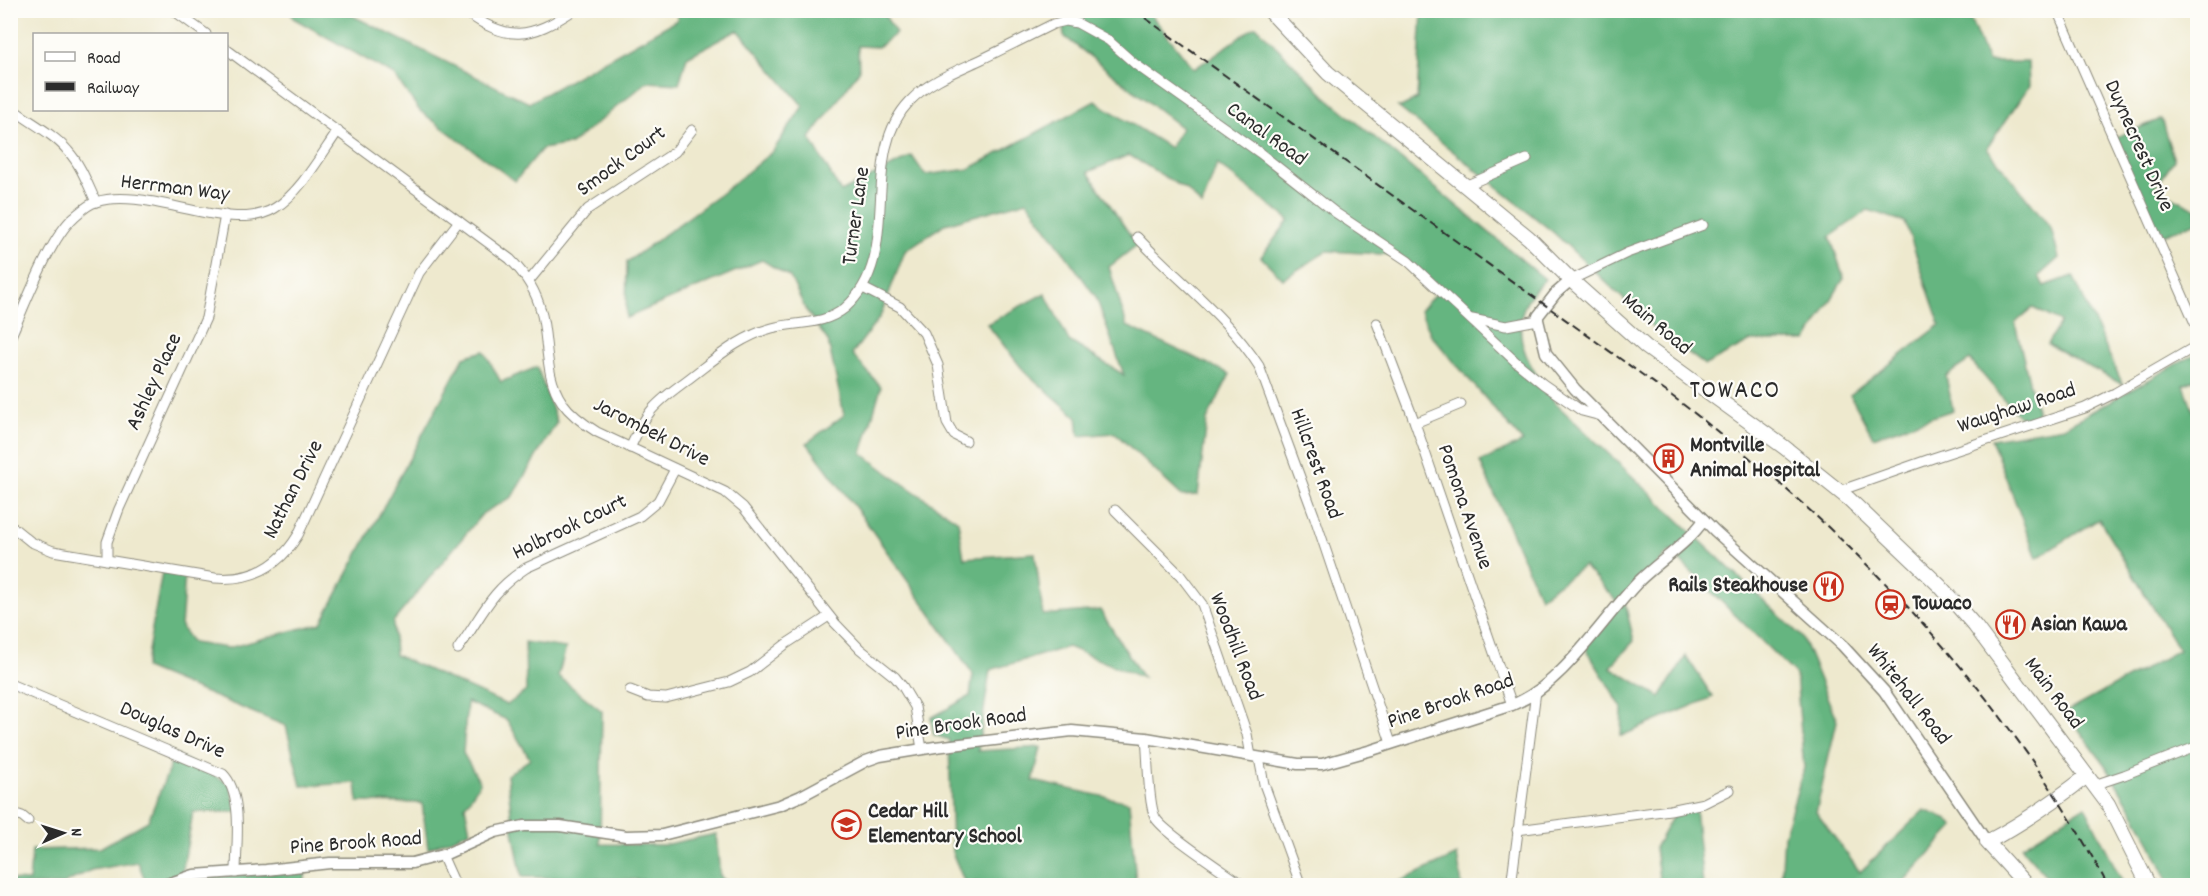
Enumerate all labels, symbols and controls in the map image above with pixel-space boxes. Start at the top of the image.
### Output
legend [33,33,228,111]
text: Road [87,47,121,72]
street label: Duynecrest Drive [2095,75,2181,217]
text: Railway [87,77,140,102]
street label: Canal Road [1219,95,1313,175]
street label: Smock Court [571,119,673,205]
street label: Turner Lane [835,165,879,267]
street label: Herrman Way [119,167,232,211]
street label: Main Road [1614,286,1698,364]
street label: Ashley Place [119,328,191,436]
district label: TOWACO [1689,373,1781,410]
street label: Waughaw Road [1954,375,2080,443]
street label: Jarombek Drive [587,390,715,476]
street label: Hillcrest Road [1281,404,1349,524]
place label: Montville Animal Hospital [1690,431,1821,487]
street label: Nathan Drive [256,435,332,545]
street label: Pomona Avenue [1428,440,1500,574]
building icon: Montville Animal Hospital [1653,443,1685,475]
street label: Holbrook Court [507,487,633,569]
restaurant icon: Rails Steakhouse [1813,570,1845,602]
place label: Rails Steakhouse [1668,571,1808,602]
station icon: Towaco [1875,588,1907,620]
street label: Woodhill Road [1200,589,1270,705]
place label: Towaco [1912,589,1972,620]
restaurant icon: Asian Kawa [1994,609,2026,641]
place label: Asian Kawa [2031,610,2127,641]
street label: Whitehall Road [1858,638,1958,752]
street label: Main Road [2015,651,2091,737]
street label: Pine Brook Road [1383,666,1519,738]
street label: Douglas Drive [114,694,230,768]
street label: Pine Brook Road [893,700,1029,750]
place label: Cedar Hill Elementary School [868,797,1023,853]
north arrow [33,803,93,863]
school or university icon: Cedar Hill Elementary School [831,809,863,841]
street label: Pine Brook Road [289,824,423,864]
text: N [64,828,87,837]

